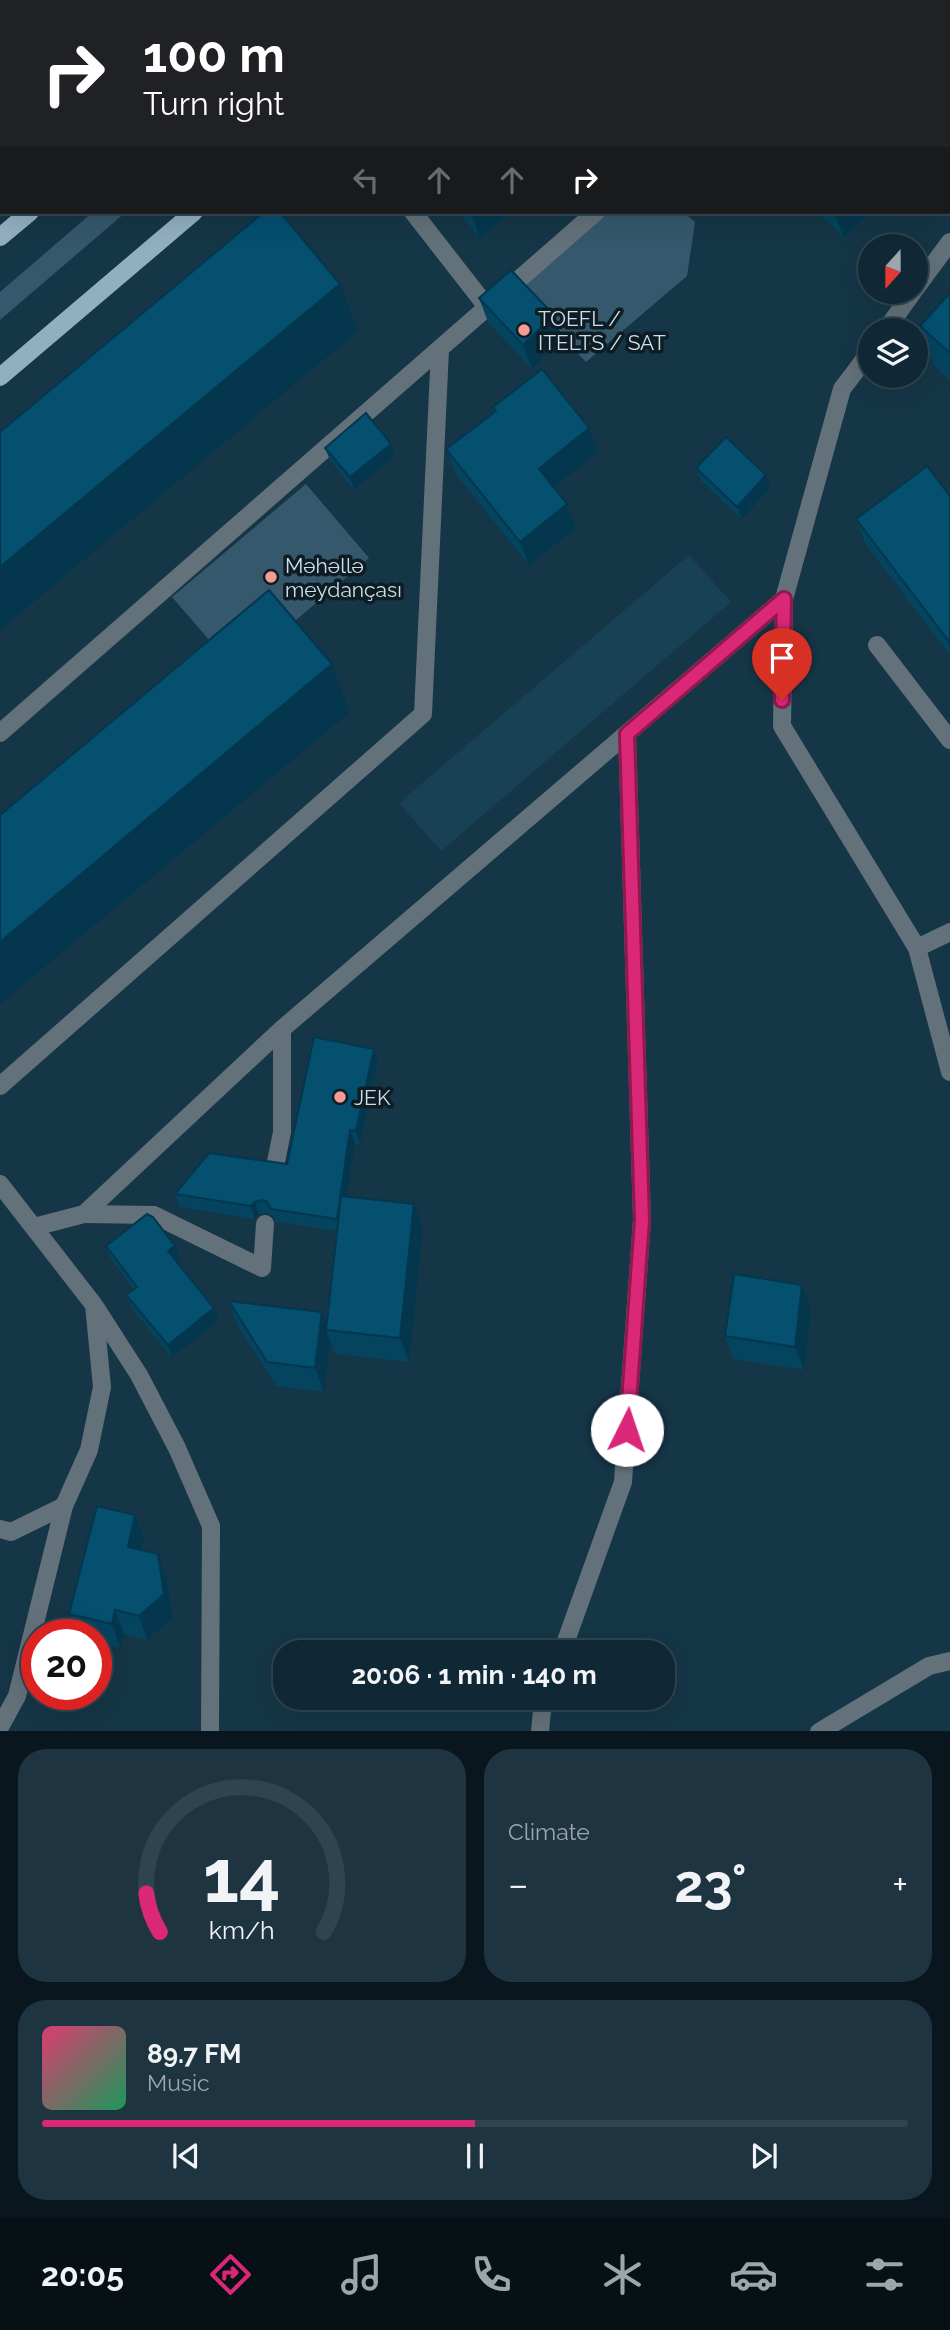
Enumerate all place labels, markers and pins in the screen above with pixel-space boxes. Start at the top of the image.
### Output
place label: TOEFL / ITELTS / SAT [538,306,666,355]
marker: TOEFL / ITELTS / SAT [516,322,532,338]
place label: Məhəllə meydançası [285,553,402,602]
marker: Məhəllə meydançası [263,569,279,585]
pin [752,628,812,700]
place label: JEK [354,1085,391,1110]
marker: JEK [332,1089,348,1105]

